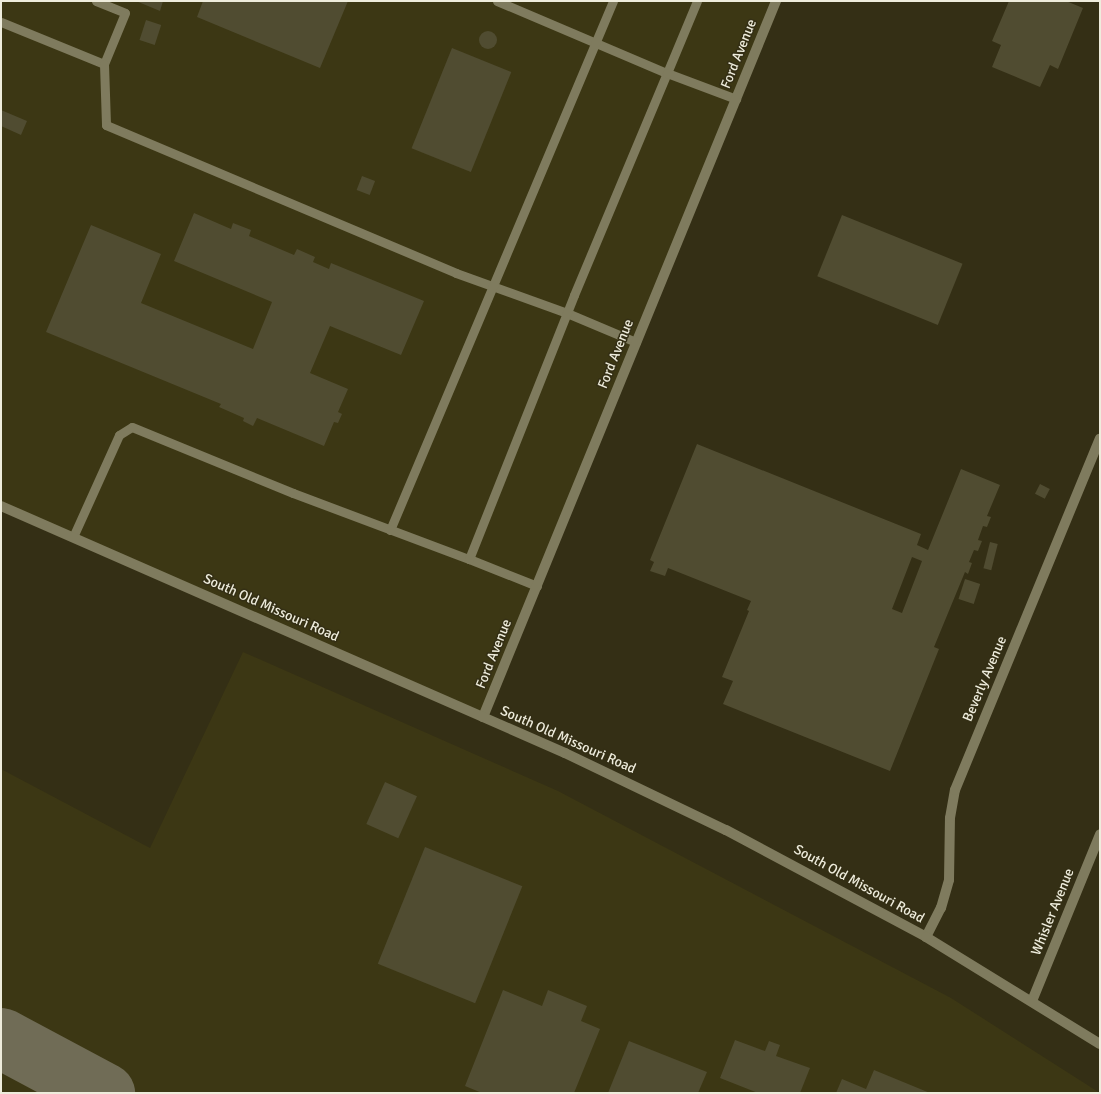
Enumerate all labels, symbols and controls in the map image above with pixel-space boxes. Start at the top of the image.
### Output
street label: Ford Avenue [717,17,761,91]
street label: Ford Avenue [594,317,638,391]
street label: South Old Missouri Road [201,571,341,645]
street label: Ford Avenue [472,617,516,691]
street label: Beverly Avenue [959,634,1011,724]
street label: South Old Missouri Road [498,703,638,777]
street label: South Old Missouri Road [791,841,927,927]
street label: Whisler Avenue [1028,866,1078,958]

